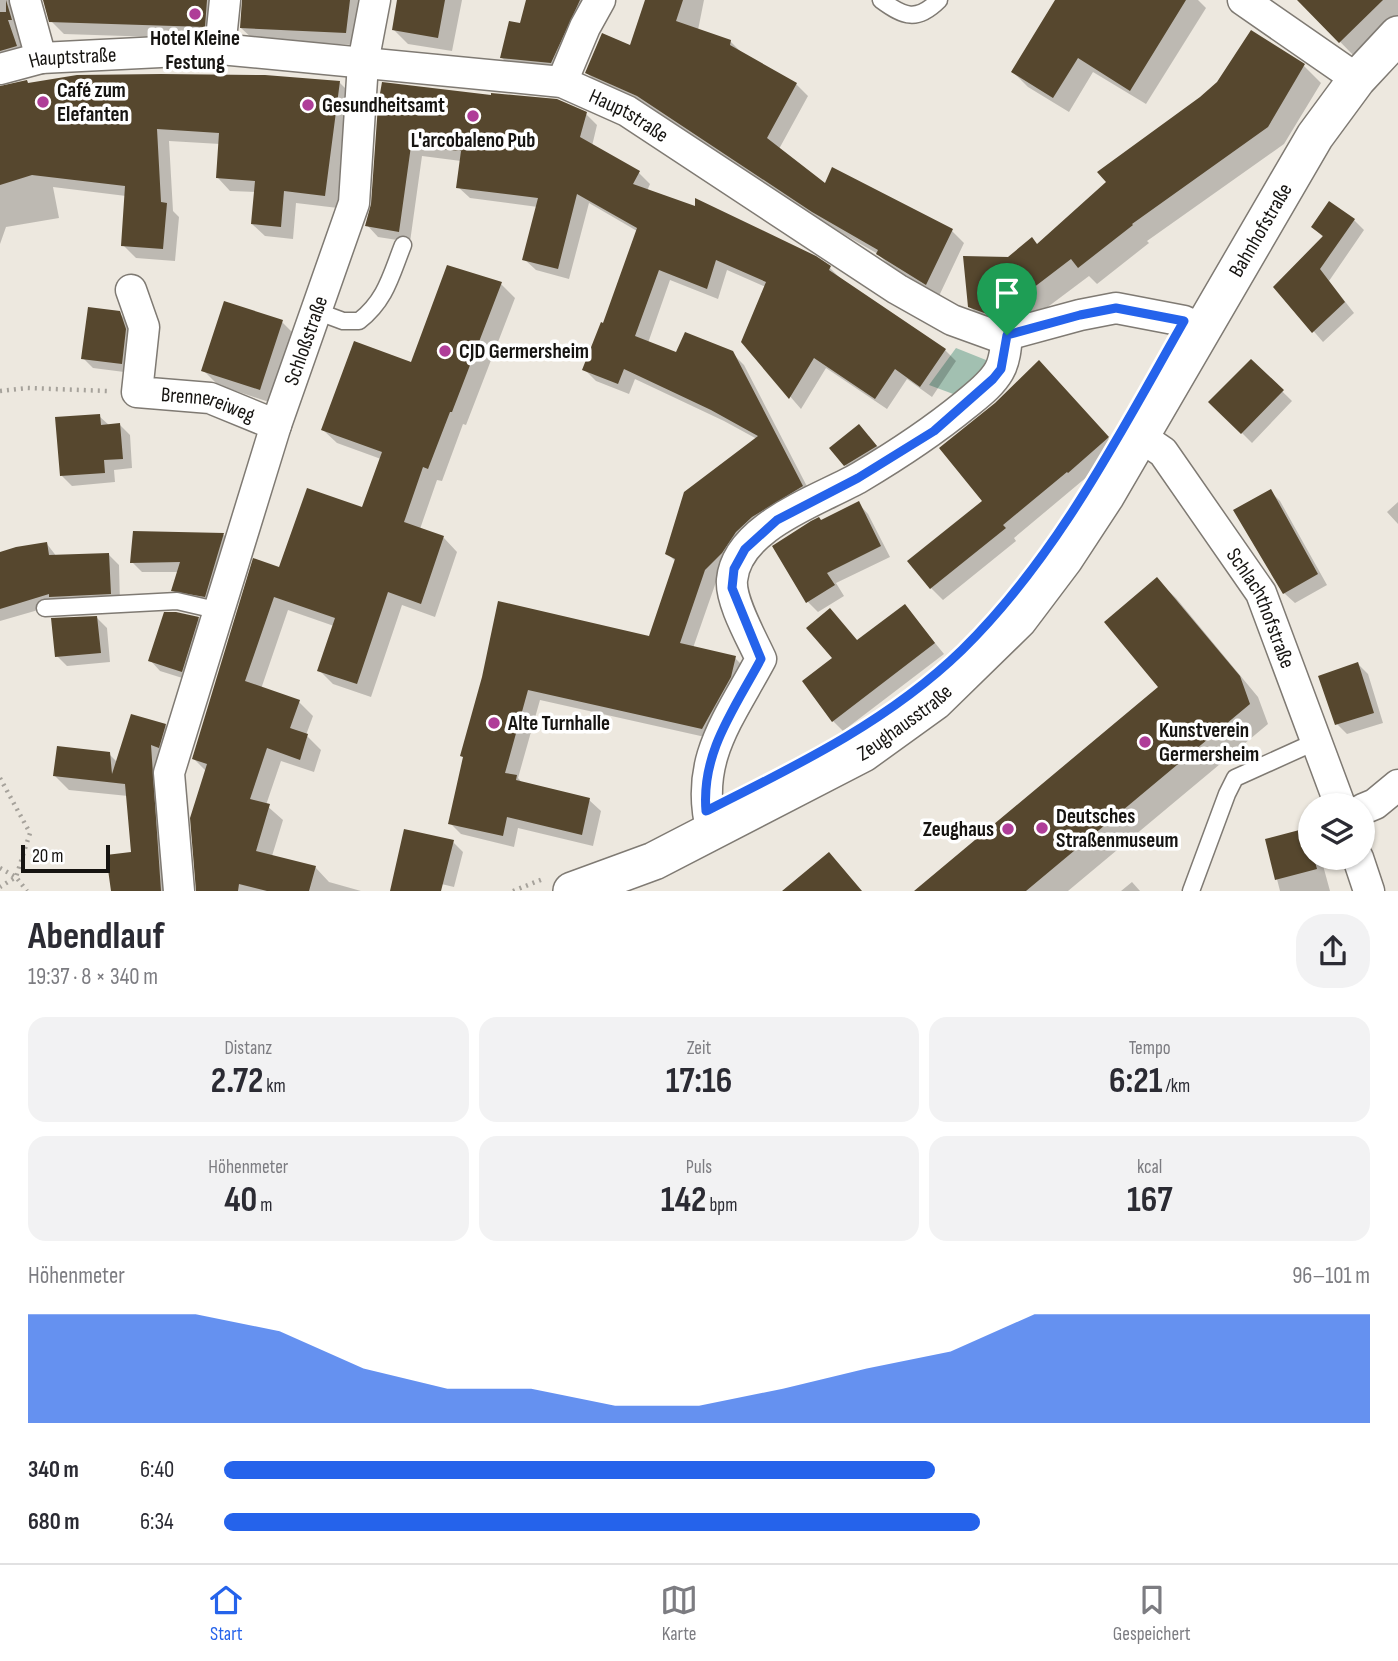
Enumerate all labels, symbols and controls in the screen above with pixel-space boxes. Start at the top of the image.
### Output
marker: Hotel Kleine Festung [187,6,203,22]
place label: Hotel Kleine Festung [150,26,240,75]
street label: Hauptstraße [26,42,117,74]
place label: Café zum Elefanten [57,78,129,127]
street label: Hauptstraße [585,84,673,148]
place label: Gesundheitsamt [322,93,445,118]
marker: Café zum Elefanten [35,94,51,110]
marker: Gesundheitsamt [300,97,316,113]
marker: L'arcobaleno Pub [465,108,481,124]
place label: L'arcobaleno Pub [411,128,535,153]
street label: Bahnhofstraße [1224,179,1298,282]
pin [977,263,1037,335]
icon: arrive [988,274,1026,312]
street label: Schloßstraße [279,293,333,389]
place label: CJD Germersheim [459,339,589,364]
marker: CJD Germersheim [437,343,453,359]
street label: Brennereiweg [160,382,258,428]
street label: Schlachthofstraße [1221,544,1300,672]
street label: Zeughausstraße [853,679,957,767]
place label: Alte Turnhalle [507,711,610,736]
marker: Alte Turnhalle [486,715,502,731]
place label: Kunstverein Germersheim [1159,718,1259,767]
marker: Kunstverein Germersheim [1137,734,1153,750]
map controls [1298,793,1375,870]
button: layers [1298,793,1375,870]
place label: Deutsches Straßenmuseum [1056,804,1178,853]
place label: Zeughaus [923,817,994,842]
marker: Deutsches Straßenmuseum [1034,820,1050,836]
marker: Zeughaus [1000,821,1016,837]
scale bar [21,842,110,874]
text: 20 m [32,845,64,868]
text: Abendlauf [28,914,164,959]
button: share [1296,914,1370,988]
text: 19:37 · 8 × 340 m [28,963,158,991]
text: Distanz [224,1037,272,1060]
text: Zeit [687,1037,711,1060]
text: Tempo [1129,1037,1171,1060]
text: 2.72 [211,1060,263,1103]
text: 17:16 [666,1060,732,1103]
text: 6:21 [1109,1060,1162,1103]
text: km [263,1075,286,1098]
text: /km [1162,1075,1190,1098]
text: Höhenmeter [208,1156,288,1179]
text: Puls [686,1156,712,1179]
text: kcal [1137,1156,1162,1179]
text: 40 [224,1179,257,1222]
text: 142 [661,1179,706,1222]
text: 167 [1127,1179,1172,1222]
text: m [257,1194,272,1217]
text: bpm [706,1194,737,1217]
text: Höhenmeter [28,1262,125,1290]
text: 96–101 m [1292,1262,1370,1290]
text: 340 m [28,1456,79,1484]
text: 6:40 [140,1456,174,1484]
text: 680 m [28,1508,79,1536]
text: 6:34 [140,1508,174,1536]
tab: Start [207,1581,245,1646]
tab: Karte [660,1581,698,1646]
tab: Gespeichert [1113,1581,1191,1646]

